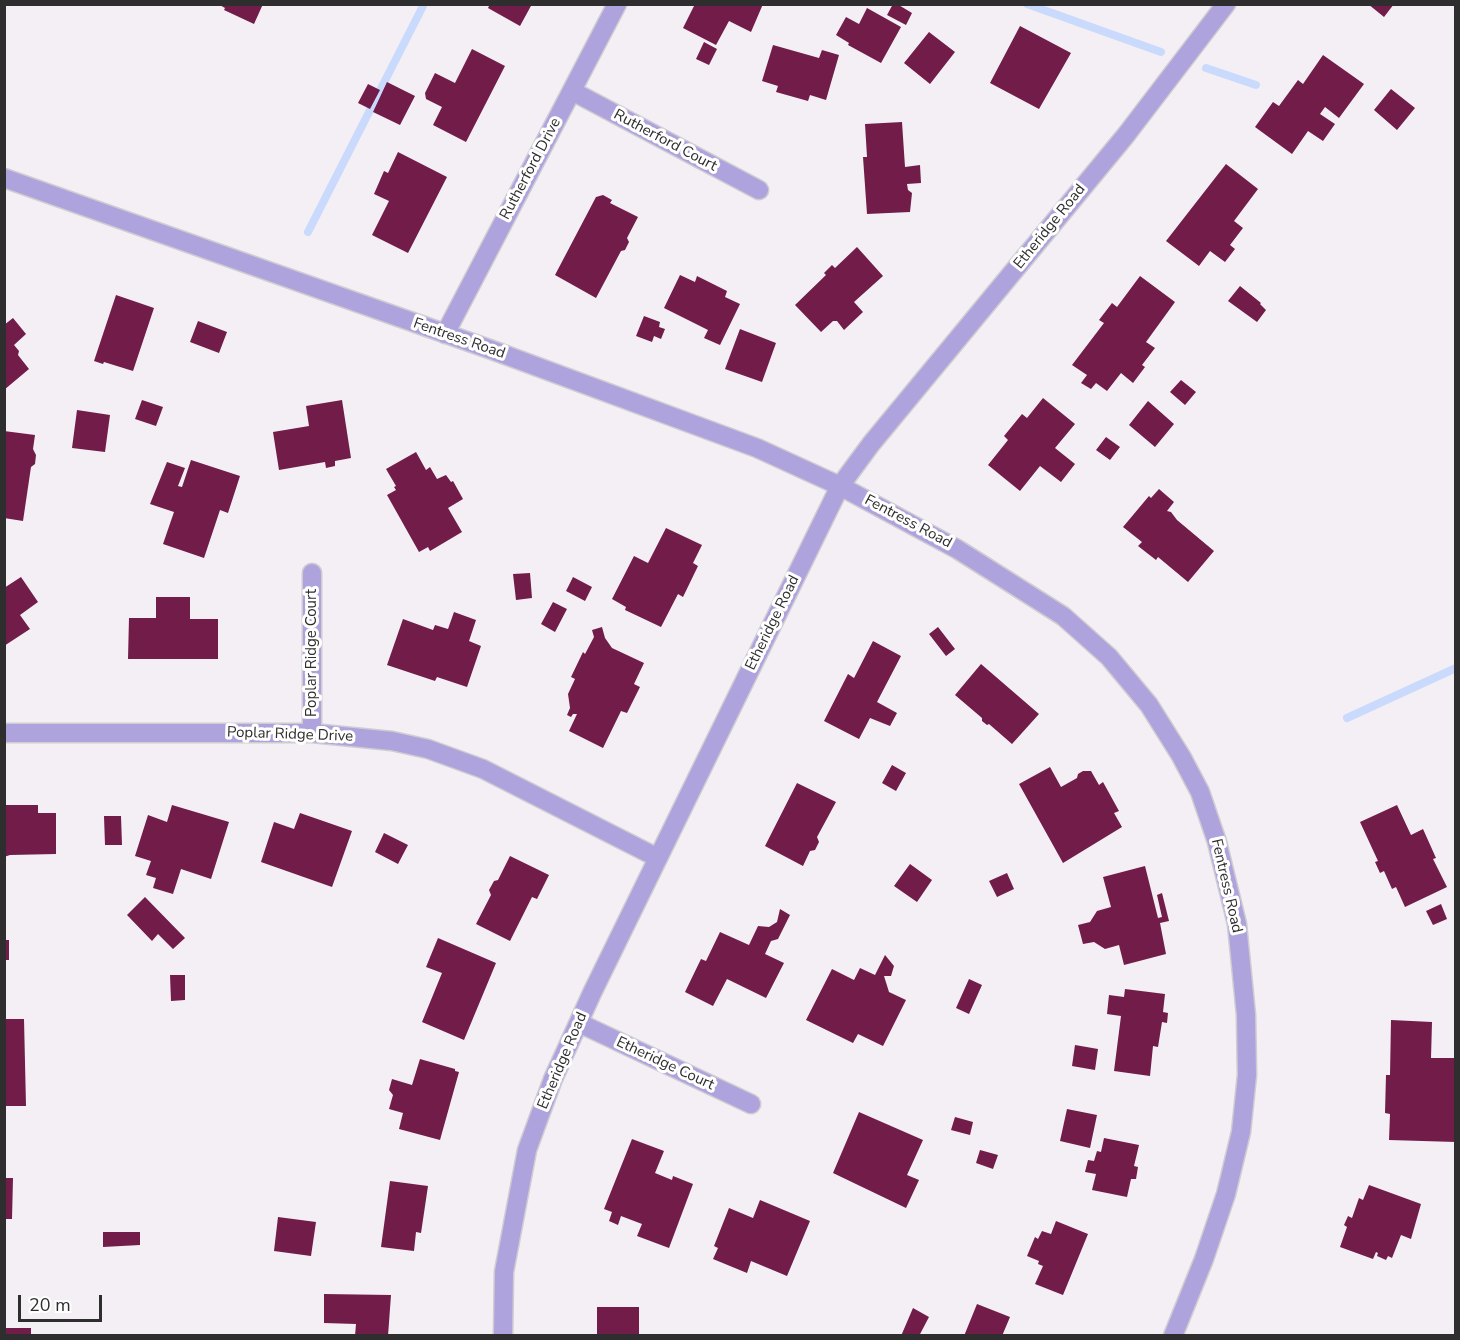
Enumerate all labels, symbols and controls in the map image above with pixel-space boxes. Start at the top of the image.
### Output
street label: Rutherford Court [610,106,720,176]
street label: Rutherford Drive [497,115,565,223]
street label: Etheridge Road [1010,181,1090,273]
street label: Fentress Road [411,315,507,363]
street label: Fentress Road [861,491,955,553]
street label: Etheridge Road [742,573,804,673]
street label: Poplar Ridge Court [303,589,321,717]
street label: Poplar Ridge Drive [227,724,353,746]
street label: Fentress Road [1206,837,1246,935]
street label: Etheridge Road [534,1010,592,1112]
street label: Etheridge Court [613,1033,717,1095]
scale bar [21,1283,105,1321]
text: 20 m [29,1293,71,1317]

